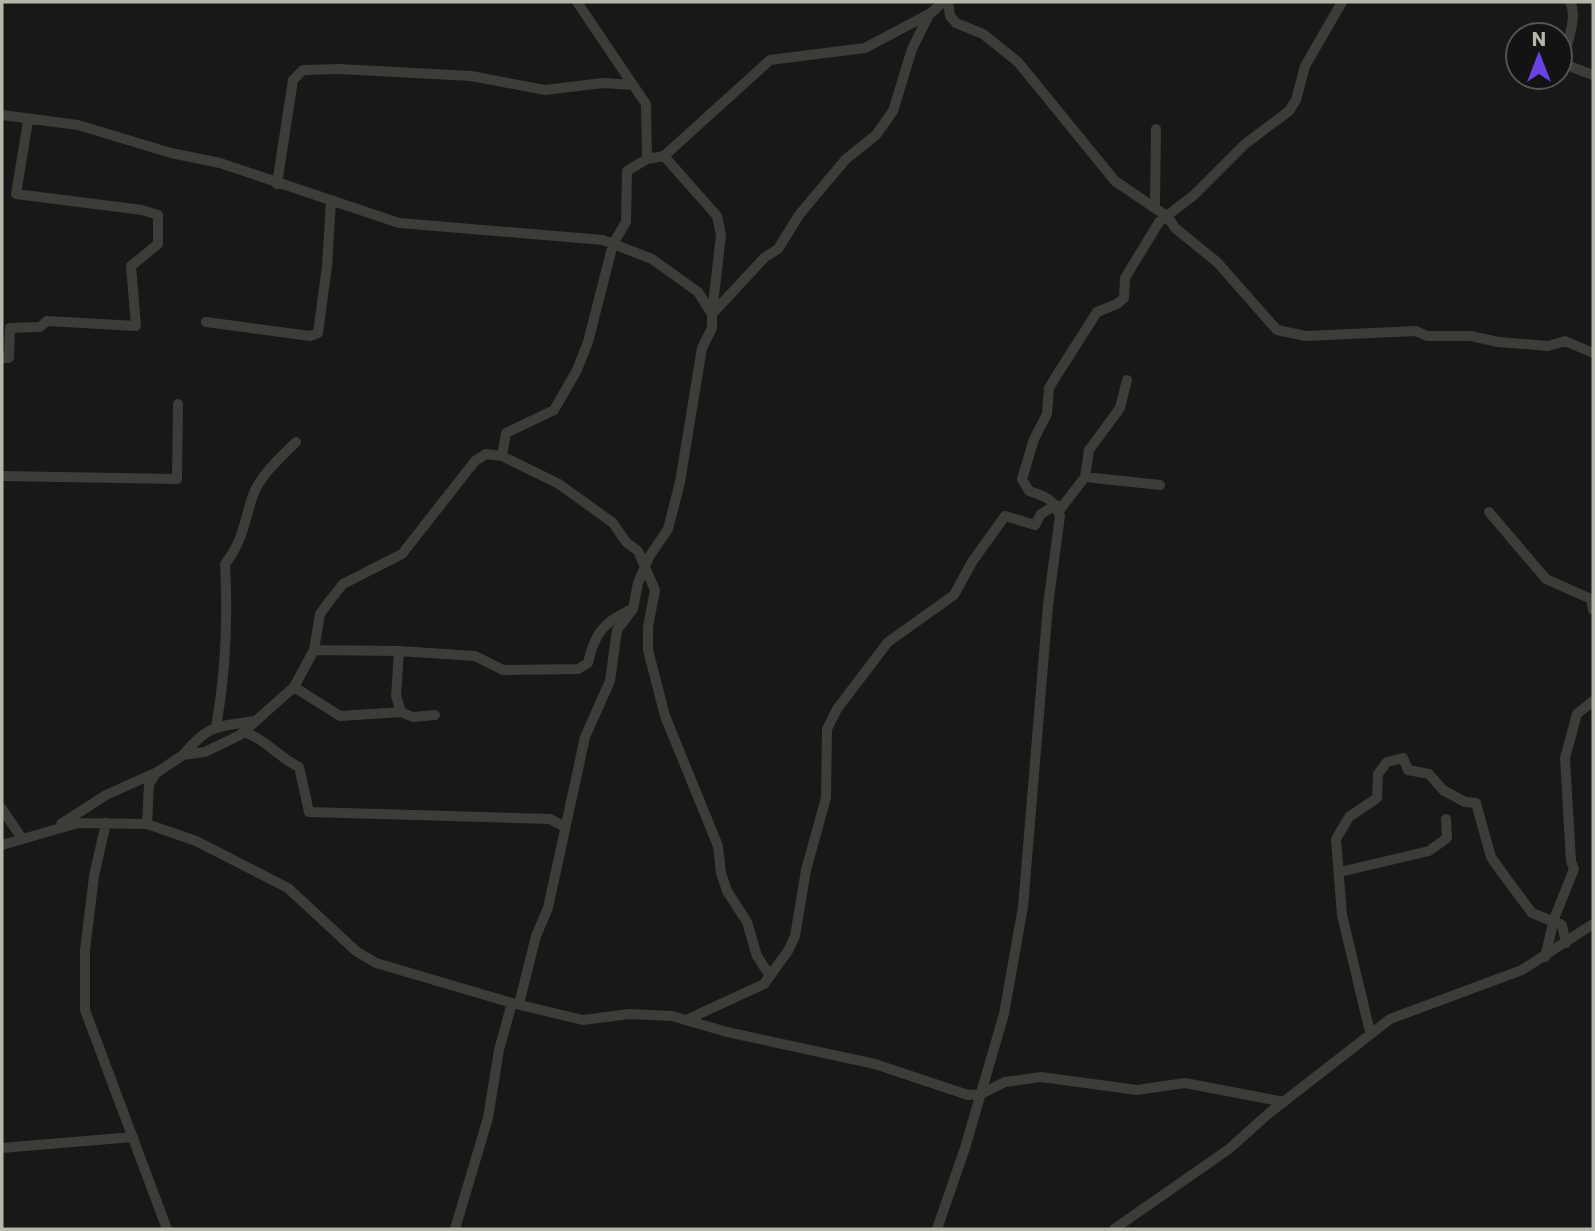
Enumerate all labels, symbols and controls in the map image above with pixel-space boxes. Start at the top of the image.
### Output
north arrow [1504,21,1574,91]
text: N [1532,26,1546,53]

